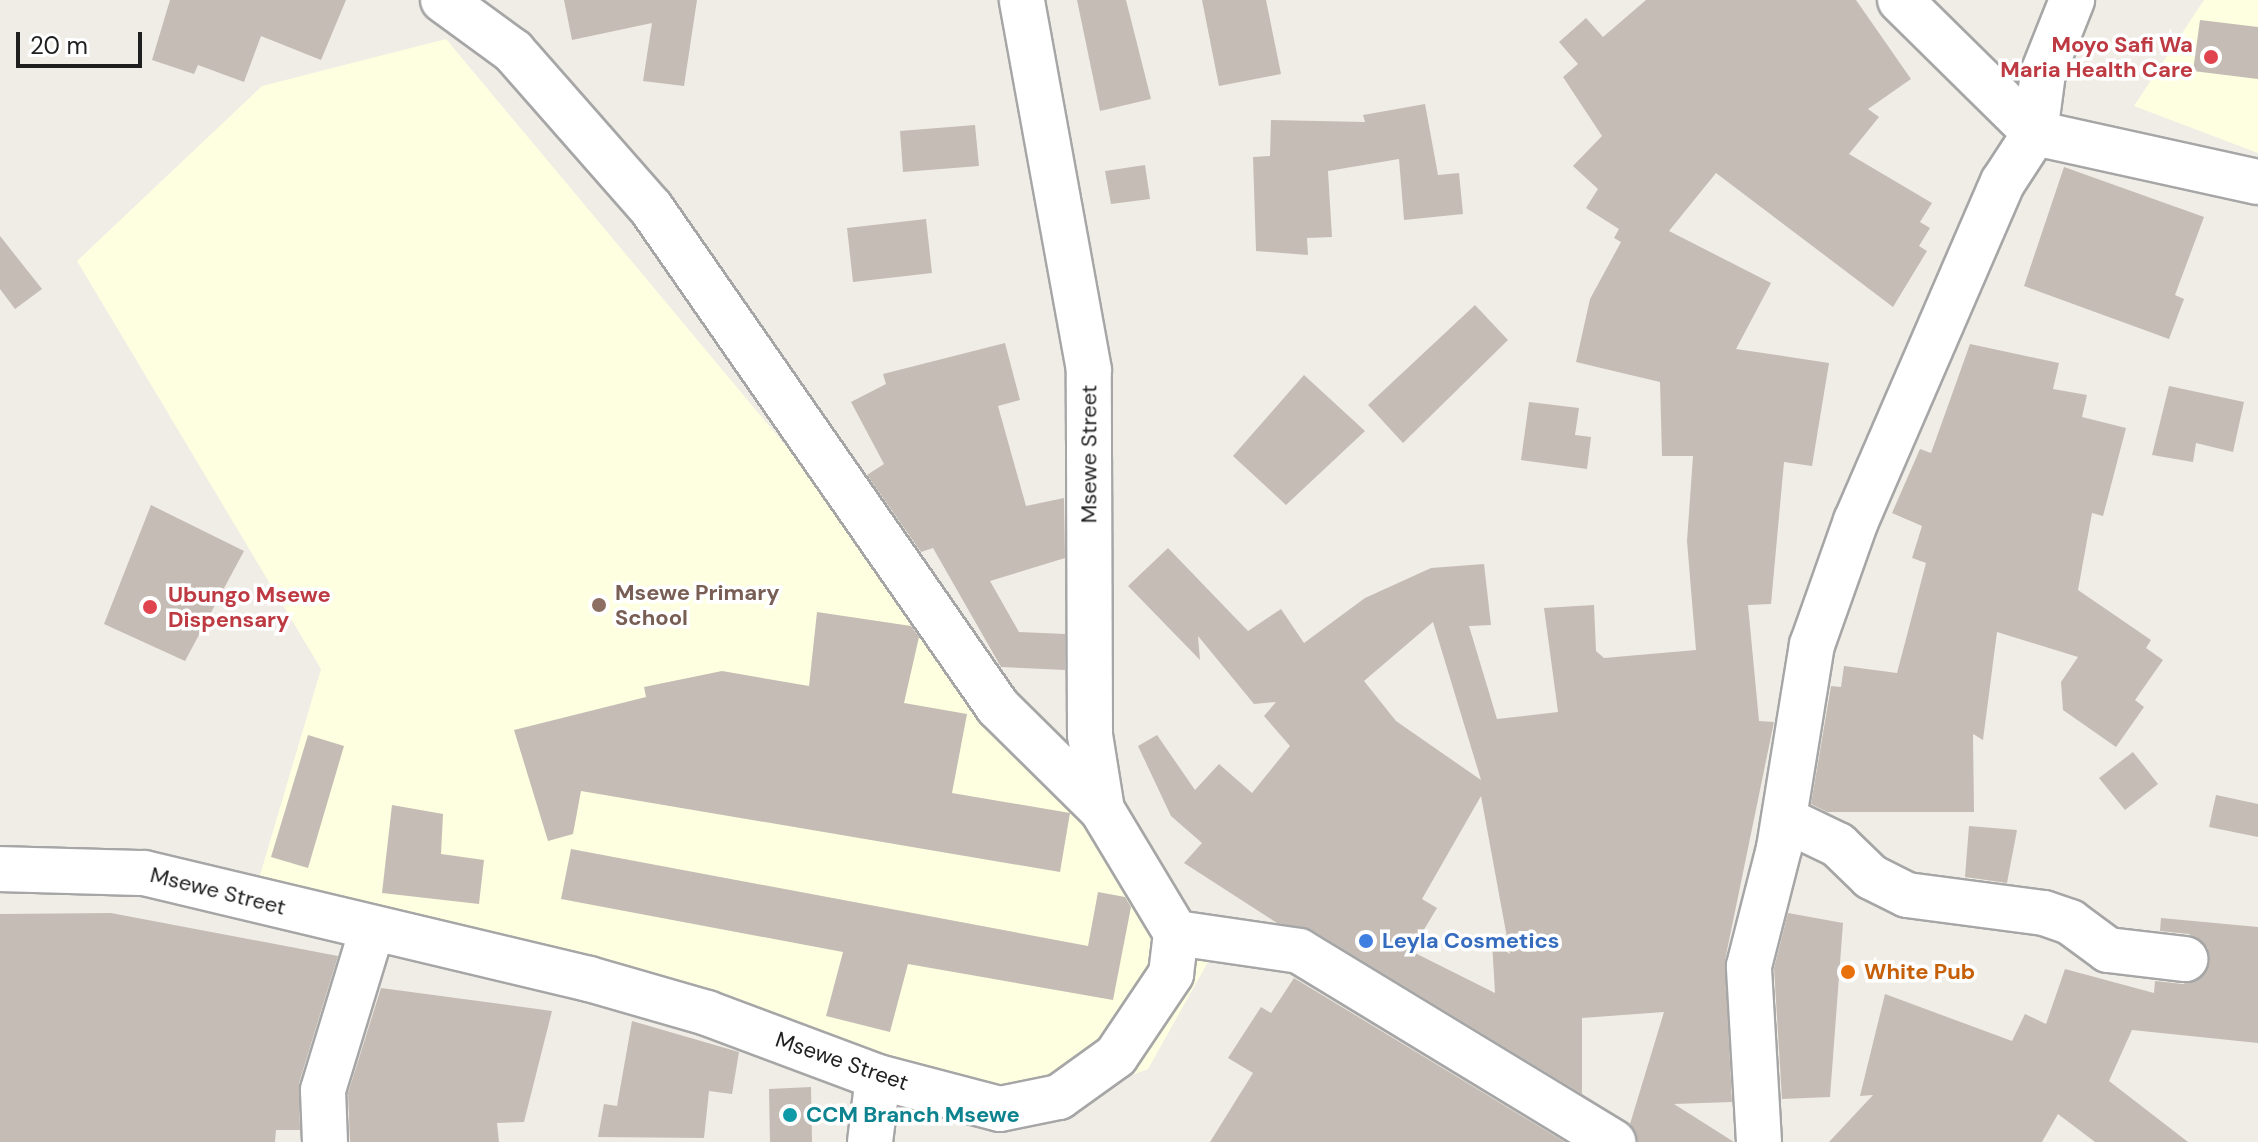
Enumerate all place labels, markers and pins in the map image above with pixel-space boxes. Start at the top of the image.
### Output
place label: Moyo Safi Wa Maria Health Care [2000,31,2193,82]
marker: Moyo Safi Wa Maria Health Care [2200,46,2222,68]
place label: Msewe Primary School [615,579,779,630]
place label: Ubungo Msewe Dispensary [168,581,331,632]
marker: Ubungo Msewe Dispensary [139,596,161,618]
marker: Msewe Primary School [590,596,608,614]
place label: Leyla Cosmetics [1382,928,1559,954]
marker: Leyla Cosmetics [1357,932,1375,950]
place label: White Pub [1864,959,1975,985]
marker: White Pub [1839,963,1857,981]
place label: CCM Branch Msewe [806,1102,1020,1128]
marker: CCM Branch Msewe [781,1106,799,1124]

